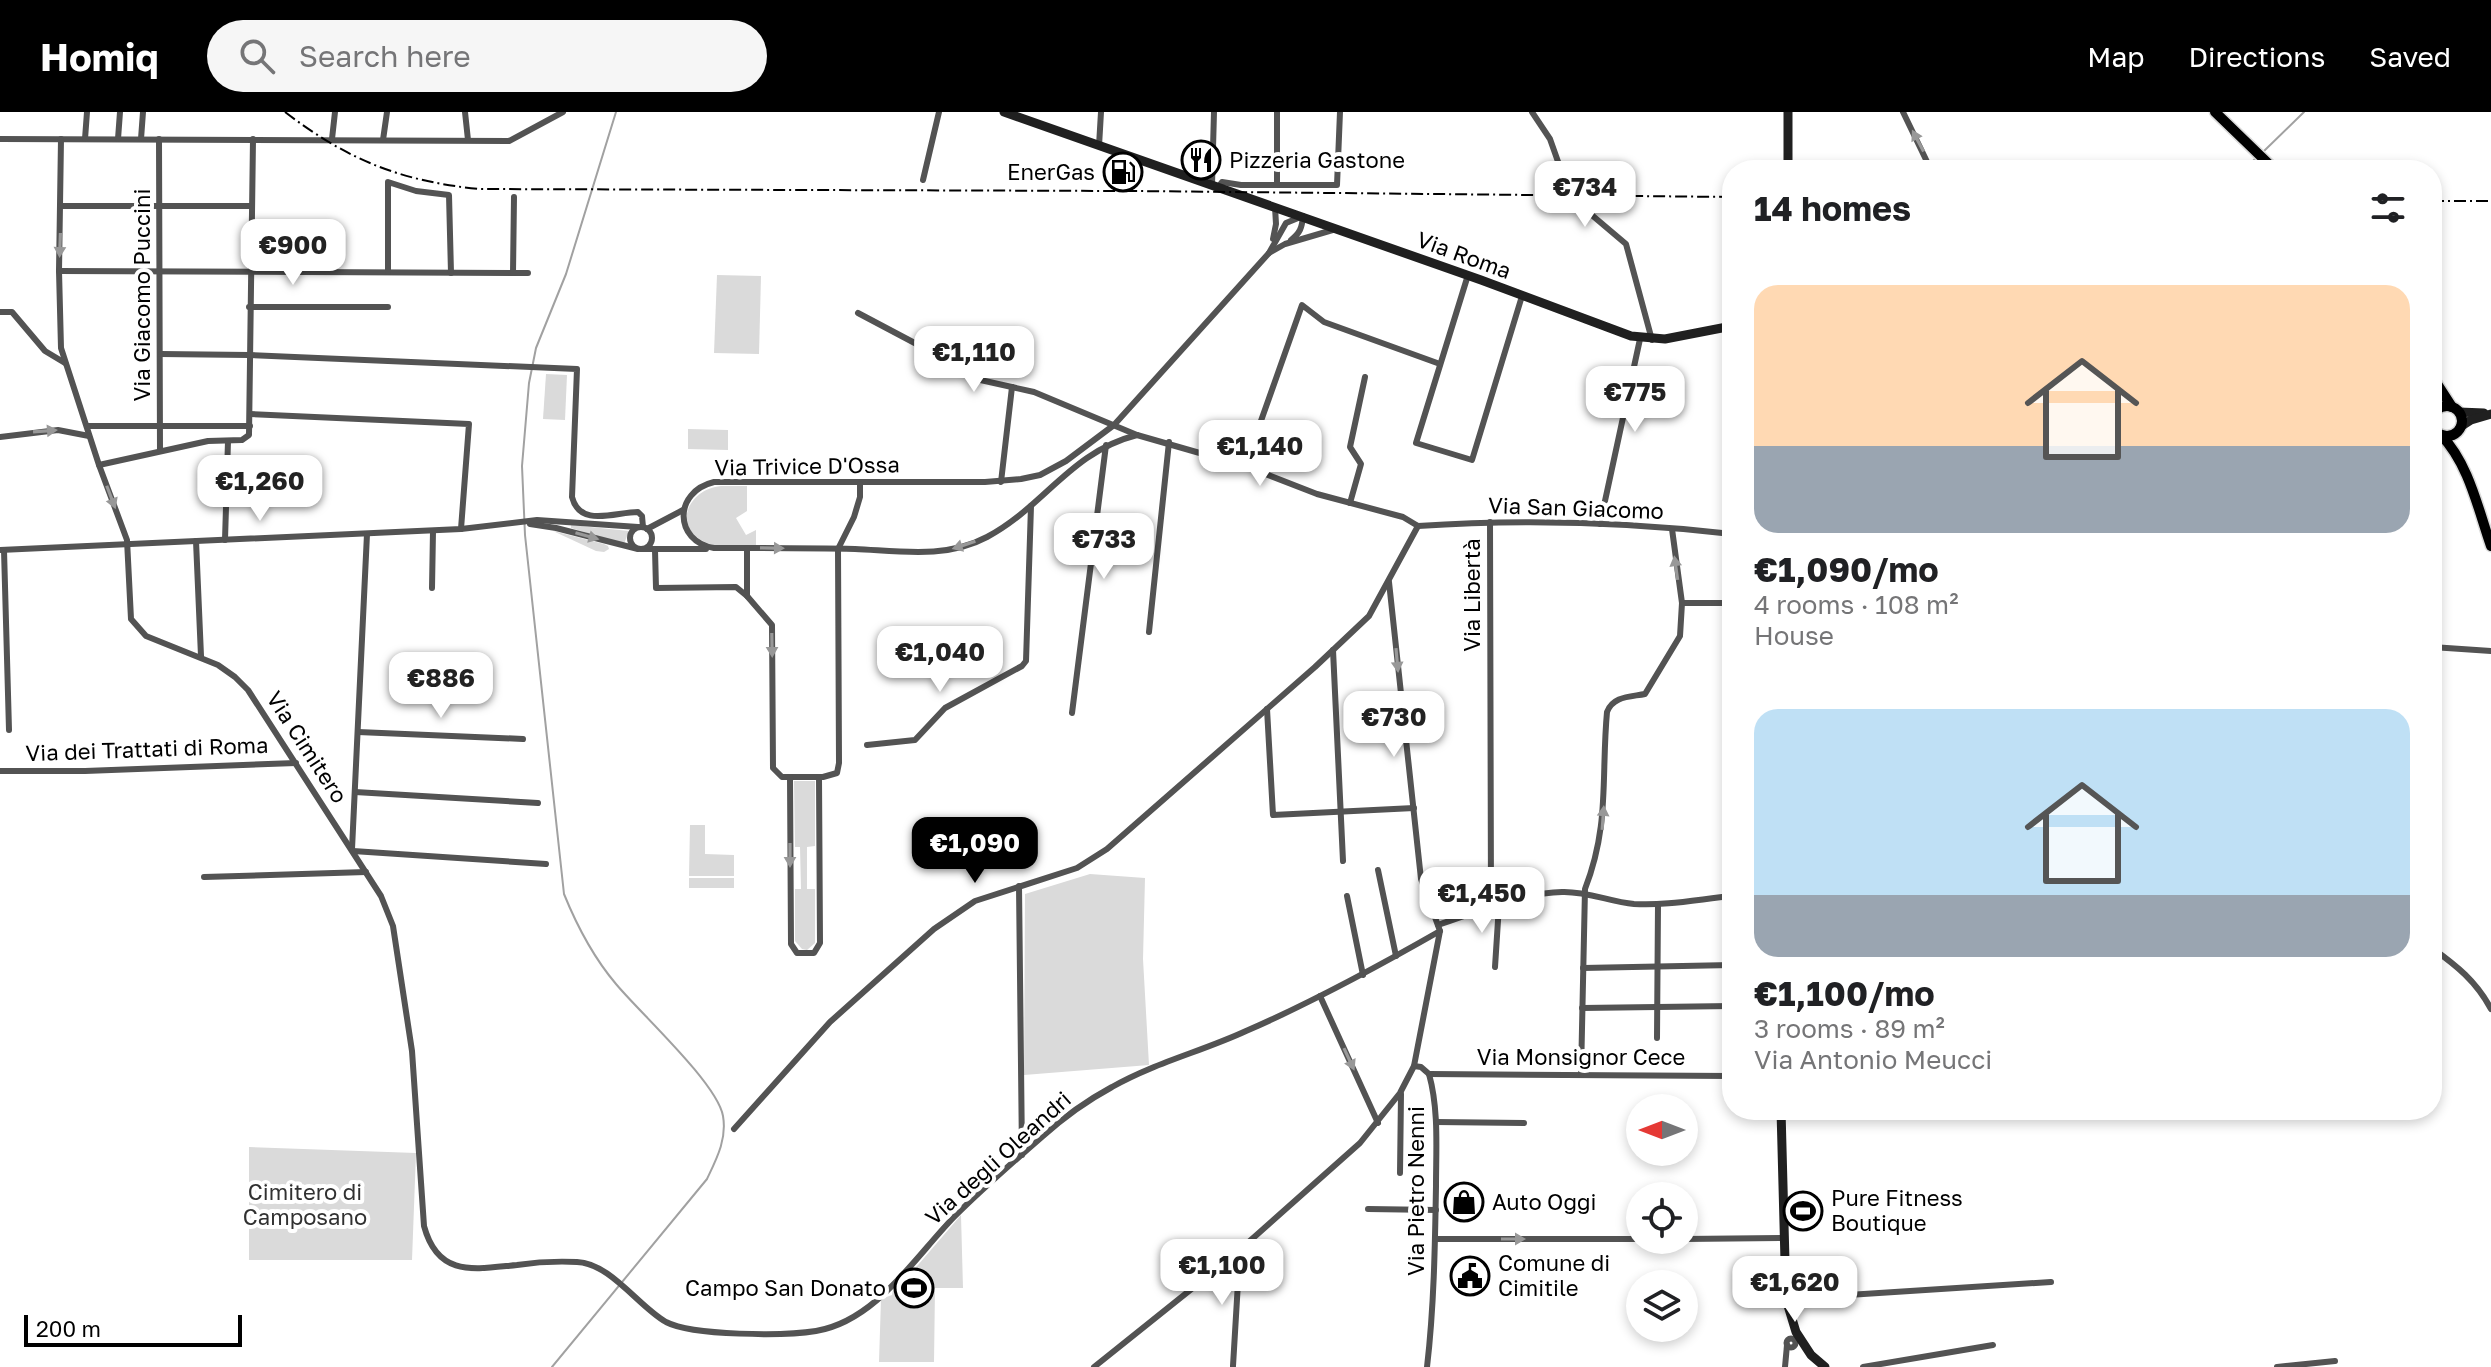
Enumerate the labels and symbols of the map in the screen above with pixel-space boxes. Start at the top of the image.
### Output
one-way arrow [1912,129,1925,152]
restaurant icon: Pizzeria Gastone [1180,139,1222,181]
place label: Pizzeria Gastone [1229,146,1405,173]
fuel station icon: EnerGas [1102,151,1144,193]
place label: EnerGas [1007,158,1095,185]
pin: €734 [1538,161,1632,229]
street label: Via Giacomo Puccini [128,189,155,401]
pin: €900 [246,219,340,287]
street label: Via Roma [1413,225,1515,284]
one-way arrow [53,233,66,258]
pin: €1,110 [909,326,1039,394]
pin: €775 [1588,366,1682,434]
pin: €1,140 [1195,420,1325,488]
one-way arrow [33,424,58,437]
street label: Via Trivice D'Ossa [714,450,900,481]
pin: €1,260 [195,455,325,523]
one-way arrow [105,485,118,509]
street label: Via San Giacomo [1488,491,1664,524]
pin: €733 [1057,513,1151,581]
one-way arrow [576,530,600,543]
street label: Via Libertà [1458,538,1485,652]
one-way arrow [952,539,976,551]
one-way arrow [760,542,785,554]
one-way arrow [1669,555,1682,580]
pin: €1,040 [875,626,1005,694]
one-way arrow [766,633,778,658]
one-way arrow [1391,648,1404,673]
pin: €886 [394,652,488,720]
street label: Via Cimitero [261,686,354,808]
pin: €730 [1347,691,1441,759]
street label: Via dei Trattati di Roma [25,731,269,766]
one-way arrow [1597,805,1610,830]
pin: €1,090 [910,817,1040,885]
one-way arrow [784,843,796,868]
pin: €1,450 [1417,867,1547,935]
street label: Via Monsignor Cece [1477,1043,1685,1070]
one-way arrow [1342,1048,1356,1071]
street label: Via degli Oleandri [919,1085,1076,1230]
north arrow [1626,1094,1698,1166]
street label: Via Pietro Nenni [1402,1106,1429,1276]
park label: Cimitero di Camposano [243,1178,367,1230]
shop icon: Auto Oggi [1443,1181,1485,1223]
place label: Pure Fitness Boutique [1831,1184,1963,1236]
place label: Auto Oggi [1492,1188,1596,1215]
sports icon: Pure Fitness Boutique [1782,1190,1824,1232]
one-way arrow [1501,1233,1526,1245]
pin: €1,100 [1157,1239,1287,1307]
place label: Comune di Cimitile [1498,1249,1610,1301]
public building icon: Comune di Cimitile [1449,1255,1491,1297]
pin: €1,620 [1730,1256,1860,1324]
sports icon: Campo San Donato [893,1267,935,1309]
place label: Campo San Donato [685,1274,886,1301]
scale bar [24,1311,242,1347]

